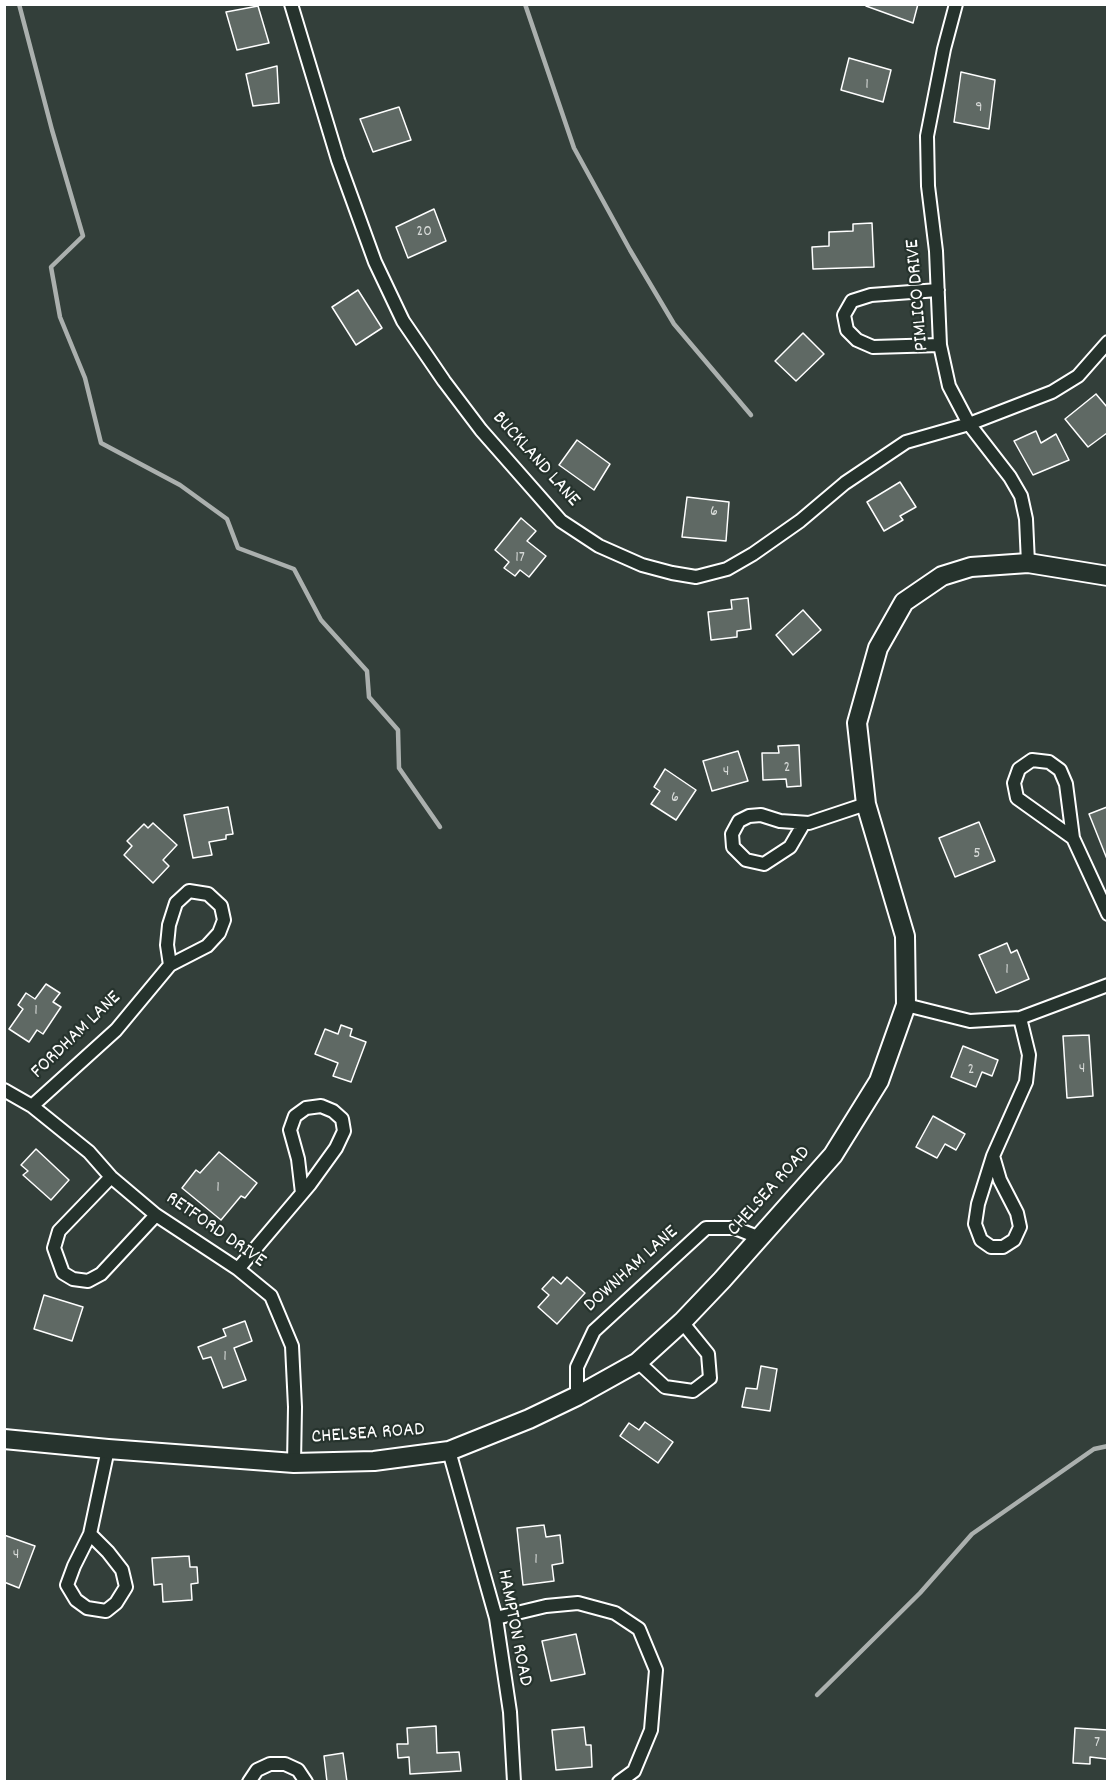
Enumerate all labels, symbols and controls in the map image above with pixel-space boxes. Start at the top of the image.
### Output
house number: 1 [865,76,869,96]
house number: 9 [975,99,983,119]
house number: 20 [416,223,432,243]
street label: PIMLICO DRIVE [902,238,936,352]
street label: BUCKLAND LANE [486,407,584,513]
house number: 6 [710,503,718,523]
house number: 17 [515,549,525,569]
house number: 2 [784,759,790,779]
house number: 4 [723,763,729,783]
house number: 6 [671,789,679,809]
house number: 5 [973,845,981,865]
house number: 1 [1005,961,1009,981]
street label: FORDHAM LANE [27,987,127,1085]
house number: 1 [34,1002,38,1022]
house number: 4 [1079,1060,1085,1080]
house number: 2 [968,1061,974,1081]
street label: CHELSEA ROAD [723,1142,817,1242]
house number: 1 [216,1179,220,1199]
street label: RETFORD DRIVE [160,1188,270,1274]
street label: DOWNHAM LANE [580,1221,684,1319]
house number: 1 [223,1348,227,1368]
street label: CHELSEA ROAD [311,1419,425,1451]
house number: 4 [13,1546,19,1566]
house number: 1 [534,1551,538,1571]
street label: HAMPTON ROAD [490,1568,536,1688]
house number: 7 [1094,1734,1100,1754]

